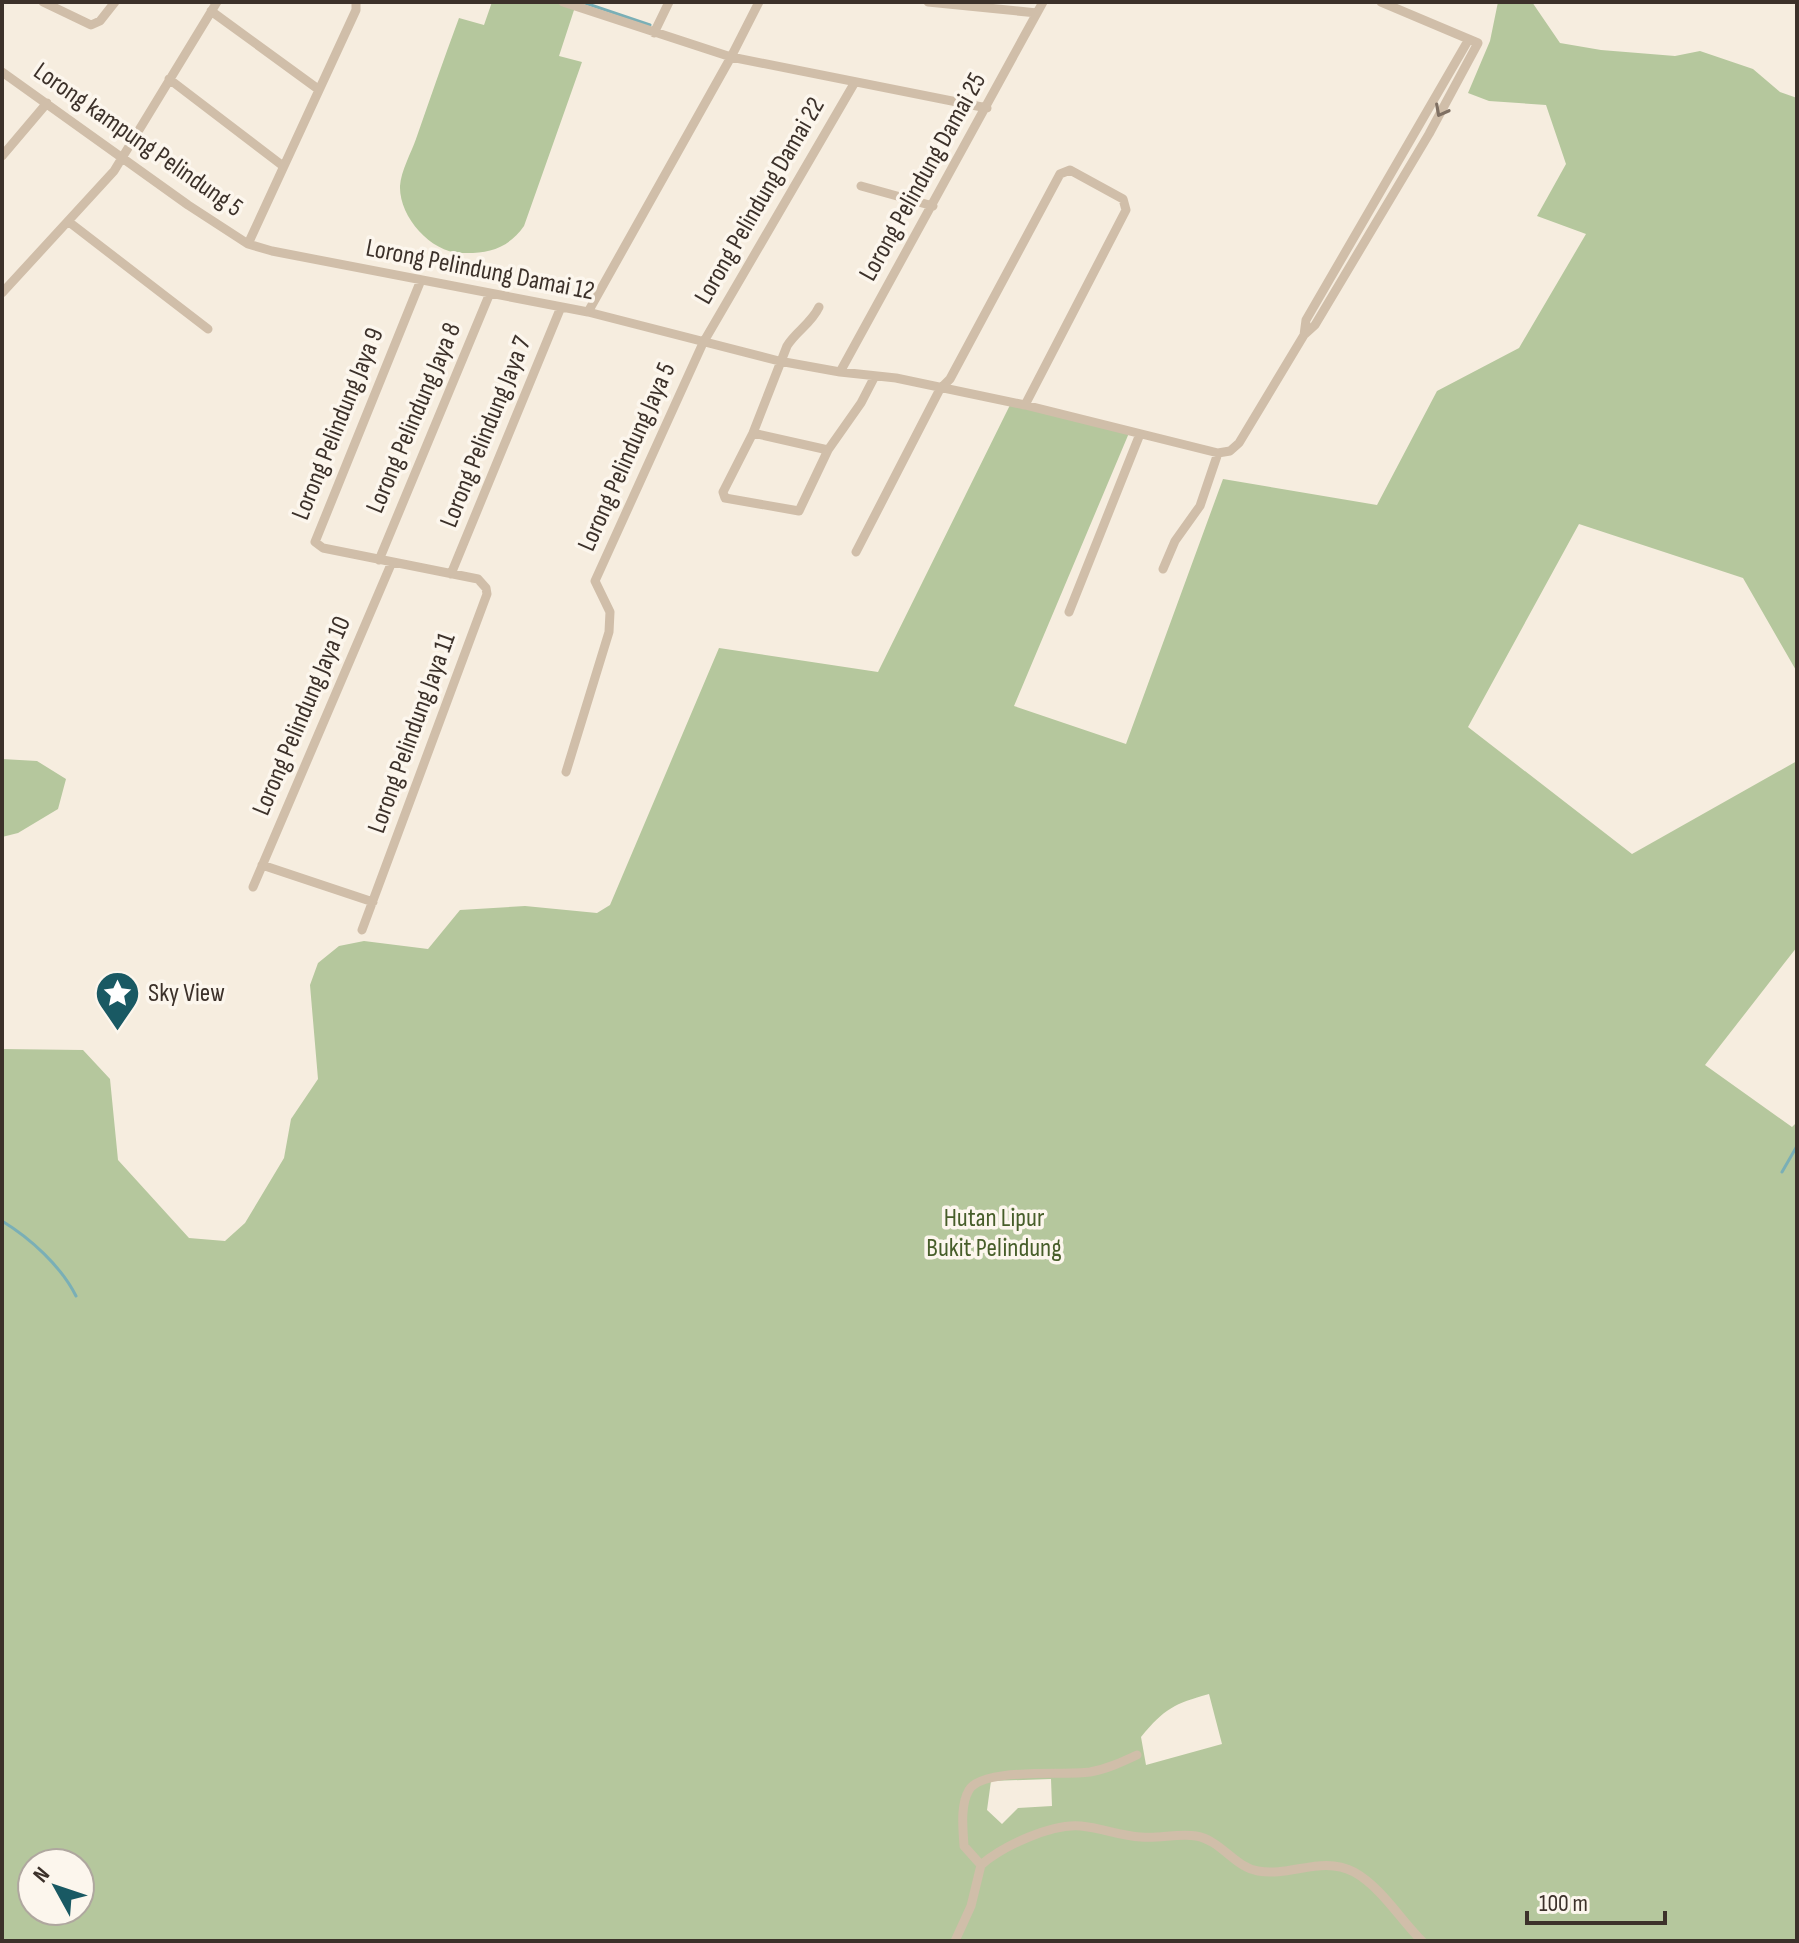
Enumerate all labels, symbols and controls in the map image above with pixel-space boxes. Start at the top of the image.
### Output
street label: Lorong kampung Pelindung 5 [28,56,248,224]
street label: Lorong Pelindung Damai 25 [853,68,993,286]
street label: Lorong Pelindung Damai 22 [688,92,832,310]
one-way arrow [1435,103,1451,117]
street label: Lorong Pelindung Damai 12 [363,233,597,307]
street label: Lorong Pelindung Jaya 8 [360,318,468,518]
street label: Lorong Pelindung Jaya 9 [285,324,391,524]
street label: Lorong Pelindung Jaya 7 [434,332,539,532]
street label: Lorong Pelindung Jaya 5 [572,358,682,556]
street label: Lorong Pelindung Jaya 10 [246,612,358,820]
street label: Lorong Pelindung Jaya 11 [361,629,463,837]
place icon: Sky View [93,969,141,1032]
place label: Sky View [148,978,225,1009]
park label: Hutan Lipur Bukit Pelindung [926,1203,1062,1264]
north arrow [16,1847,96,1927]
text: N [28,1862,56,1888]
scale bar [1527,1875,1665,1925]
text: 100 m [1539,1889,1588,1918]

